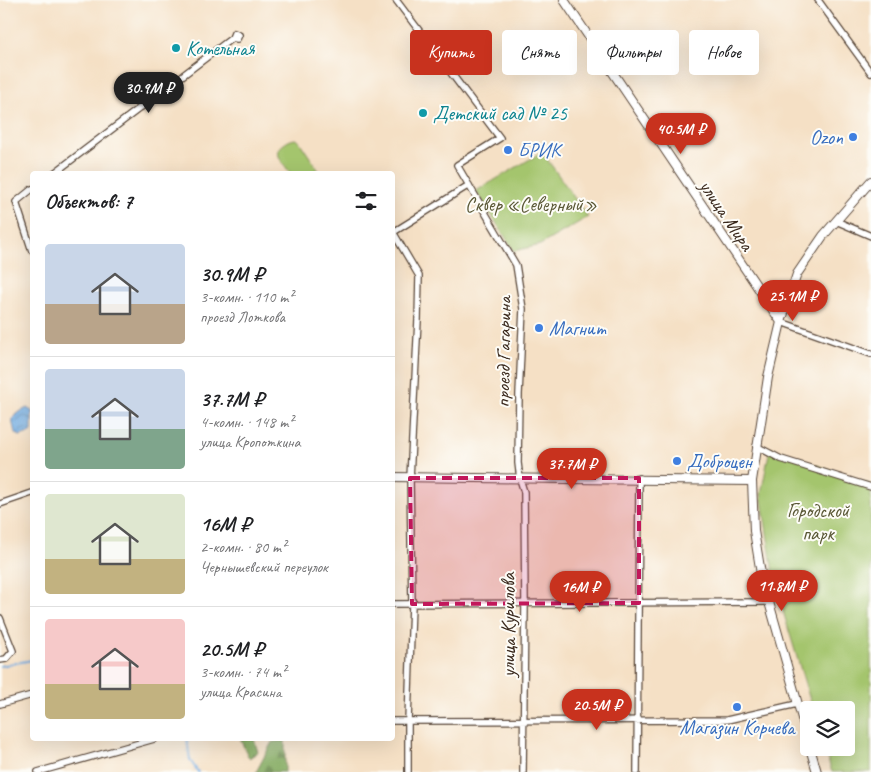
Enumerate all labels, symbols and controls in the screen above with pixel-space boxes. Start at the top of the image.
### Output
chip: Купить [410,30,492,75]
chip: Снять [502,30,577,75]
chip: Фильтры [587,30,679,75]
chip: Новое [689,30,759,75]
place label: Котельная [186,36,255,61]
marker: Котельная [170,42,182,54]
pin: 30.9M ₽ [103,72,195,114]
text: 30.9M ₽ [125,78,173,98]
place label: Детский сад № 25 [433,101,568,126]
marker: Детский сад № 25 [417,107,429,119]
pin: 40.5M ₽ [635,112,727,155]
text: 40.5M ₽ [657,119,705,139]
place label: Ozon [810,125,844,150]
marker: Ozon [847,131,859,143]
place label: БРИК [518,138,563,163]
marker: БРИК [502,144,514,156]
street label: улица Мира [693,174,761,257]
icon: filters [352,187,380,215]
text: Объектов: 7 [45,188,133,214]
park label: Сквер «Северный» [465,192,597,217]
text: 30.9M ₽ [200,261,264,287]
icon: home [85,264,145,324]
pin: 25.1M ₽ [747,280,839,322]
text: 25.1M ₽ [769,286,817,306]
text: 3-комн. · 110 m² [200,287,293,307]
street label: проезд Гагарина [490,294,517,408]
text: проезд Лоткова [200,307,285,327]
place label: Магнит [549,316,607,341]
marker: Магнит [533,322,545,334]
text: 37.7M ₽ [200,386,264,412]
icon: home [85,389,145,449]
text: 4-комн. · 148 m² [200,412,293,432]
text: улица Кропоткина [200,432,301,452]
pin: 37.7M ₽ [526,448,618,490]
place label: Доброцен [687,449,754,474]
text: 37.7M ₽ [548,454,596,474]
marker: Доброцен [671,455,683,467]
park label: Городской парк [787,498,851,546]
text: 16M ₽ [200,511,251,537]
icon: home [85,514,145,574]
text: 2-комн. · 80 m² [200,537,286,557]
text: Чернышевский переулок [200,557,328,577]
pin: 16M ₽ [545,570,615,613]
pin: 11.8M ₽ [736,570,828,612]
street label: улица Курилова [496,572,521,678]
text: 11.8M ₽ [758,576,806,596]
text: 16M ₽ [561,577,599,597]
text: 20.5M ₽ [200,636,263,662]
icon: home [85,639,145,699]
text: 3-комн. · 74 m² [200,662,286,682]
text: улица Красина [200,682,281,702]
pin: 20.5M ₽ [551,688,643,731]
text: 20.5M ₽ [573,695,621,715]
marker: Магазин Корчева [731,701,743,713]
map controls [800,701,855,756]
button: layers [800,701,855,756]
place label: Магазин Корчева [680,715,796,740]

